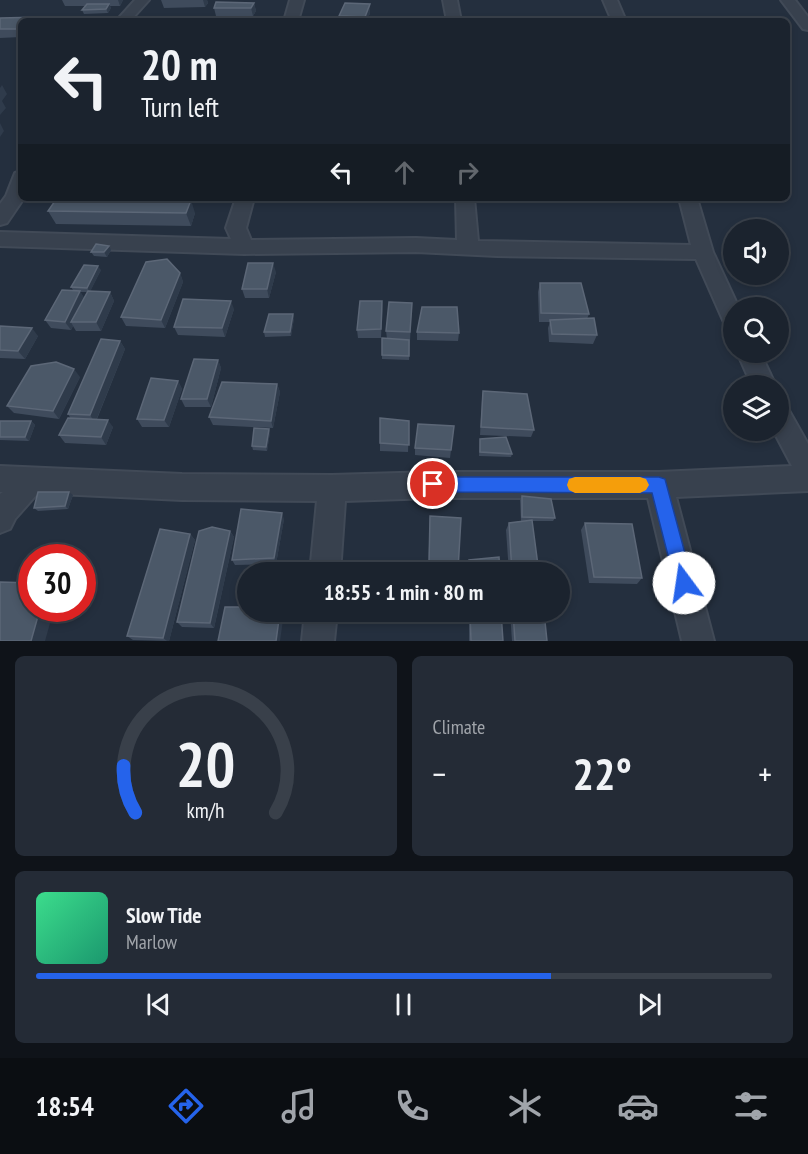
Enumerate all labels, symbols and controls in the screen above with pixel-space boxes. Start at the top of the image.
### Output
text: 20 m [141,37,218,92]
icon: left [42,42,120,120]
text: Turn left [141,90,219,124]
icon: left [325,156,358,189]
icon: ahead [388,156,421,189]
icon: right [451,156,484,189]
map controls [723,219,789,441]
button: sound [723,219,789,285]
button: search [723,297,789,363]
button: layers [723,375,789,441]
pin [407,458,458,509]
icon: arrive [416,467,449,500]
speed limit sign: 30 [18,544,96,622]
position arrow [652,551,716,615]
text: 18:55 · 1 min · 80 m [324,578,483,606]
text: Climate [433,714,485,740]
text: 20 [176,723,236,804]
text: 22° [573,744,632,802]
text: − [433,752,446,795]
text: + [758,752,772,795]
text: km/h [187,796,225,824]
text: Slow Tide [126,901,202,929]
text: Marlow [126,929,177,955]
icon: previous [142,988,175,1021]
icon: pause [387,988,420,1021]
icon: next [633,988,666,1021]
icon: directions [165,1085,207,1127]
icon: music [278,1085,320,1127]
icon: phone [391,1085,433,1127]
icon: climate [504,1085,546,1127]
icon: car [617,1085,659,1127]
icon: filters [730,1085,772,1127]
text: 18:54 [36,1089,94,1123]

